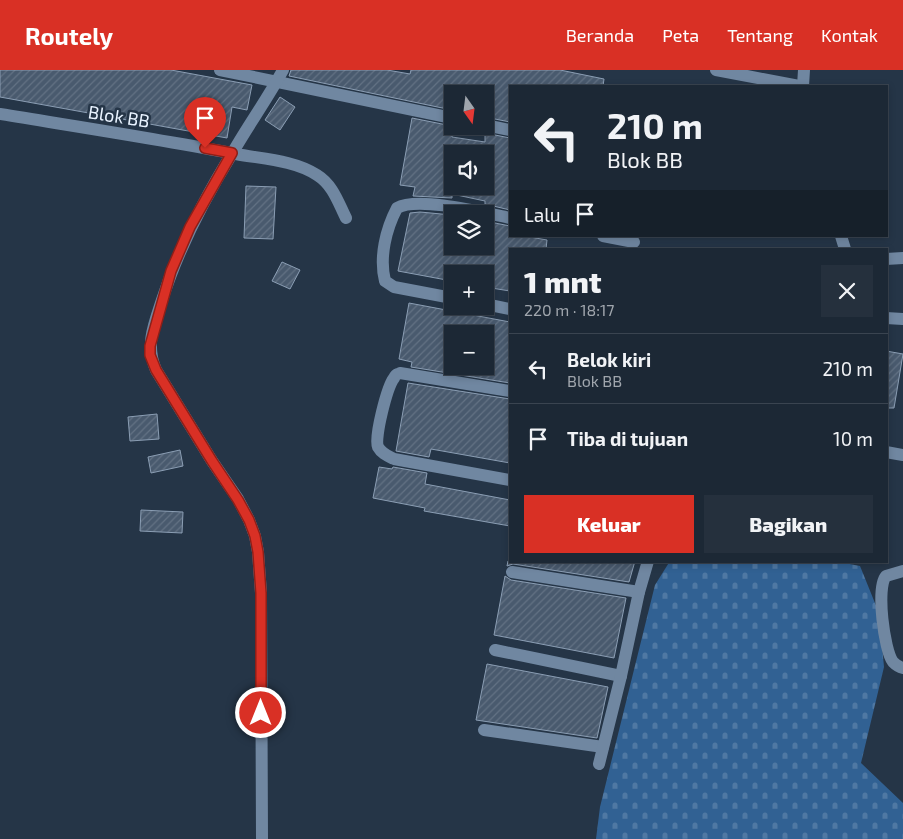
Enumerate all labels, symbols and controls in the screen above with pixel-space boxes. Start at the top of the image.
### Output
text: Routely [25,21,113,50]
text: Beranda [566,24,634,46]
text: Peta [662,24,699,46]
text: Tentang [727,24,793,46]
text: Kontak [821,24,878,46]
north arrow [444,85,494,135]
map controls [444,85,494,375]
pin [184,97,226,148]
street label: Blok BB [87,100,151,132]
icon: arrive [191,104,219,132]
text: 210 m [607,104,703,146]
icon: left [524,105,589,170]
button: sound [444,145,494,195]
text: Blok BB [607,146,683,172]
icon: arrive [571,200,599,228]
text: Lalu [524,203,561,226]
button: layers [444,205,494,255]
text: 1 mnt [524,263,602,299]
button: + [444,265,494,315]
button: close [821,265,873,317]
text: 220 m · 18:17 [524,300,615,319]
button: − [444,325,494,375]
text: Belok kiri [567,348,651,371]
icon: left [524,355,552,383]
text: 210 m [822,357,873,380]
text: Blok BB [567,371,622,390]
icon: arrive [524,425,552,453]
text: Tiba di tujuan [567,427,688,450]
text: 10 m [833,427,873,450]
button: Keluar [524,495,694,553]
button: Bagikan [704,495,873,553]
position arrow [234,686,286,738]

